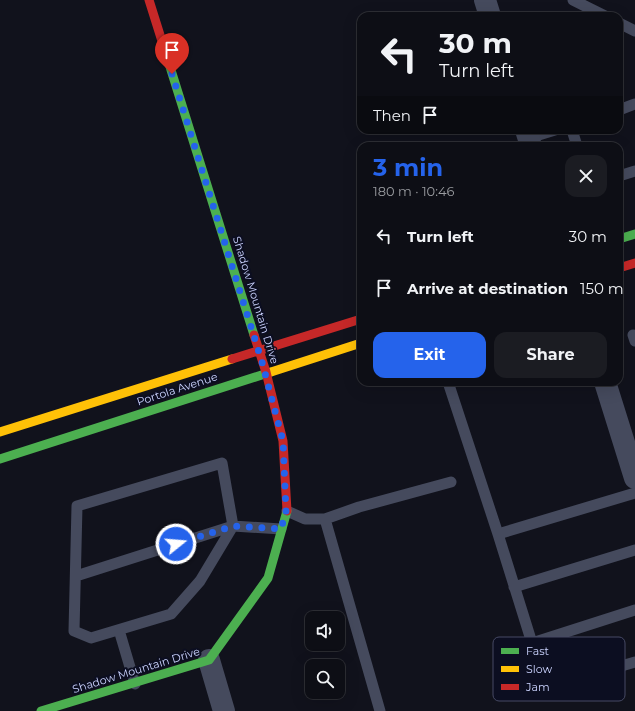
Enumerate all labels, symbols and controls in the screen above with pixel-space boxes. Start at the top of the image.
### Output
text: 30 m [439,26,512,60]
icon: left [373,28,425,80]
pin [155,33,189,74]
icon: arrive [161,39,183,61]
text: Turn left [439,60,514,82]
icon: arrive [419,104,441,126]
text: Then [373,106,411,125]
text: 3 min [373,153,443,182]
button: close [565,155,607,197]
text: 180 m · 10:46 [373,183,454,199]
icon: left [373,225,395,247]
text: Turn left [407,227,474,246]
text: 30 m [569,227,607,246]
street label: Shadow Mountain Drive [230,235,282,366]
icon: arrive [373,277,395,299]
text: Arrive at destination [407,279,568,298]
text: 150 m [580,279,624,298]
button: Exit [373,332,486,378]
button: Share [494,332,607,378]
street label: Portola Avenue [135,369,220,409]
position arrow [155,523,197,565]
map controls [305,611,345,699]
button: sound [305,611,345,651]
legend [493,637,625,701]
street label: Shadow Mountain Drive [71,644,202,696]
text: Fast [526,644,550,658]
button: search [305,659,345,699]
text: Slow [526,662,552,676]
text: Jam [525,680,550,694]

